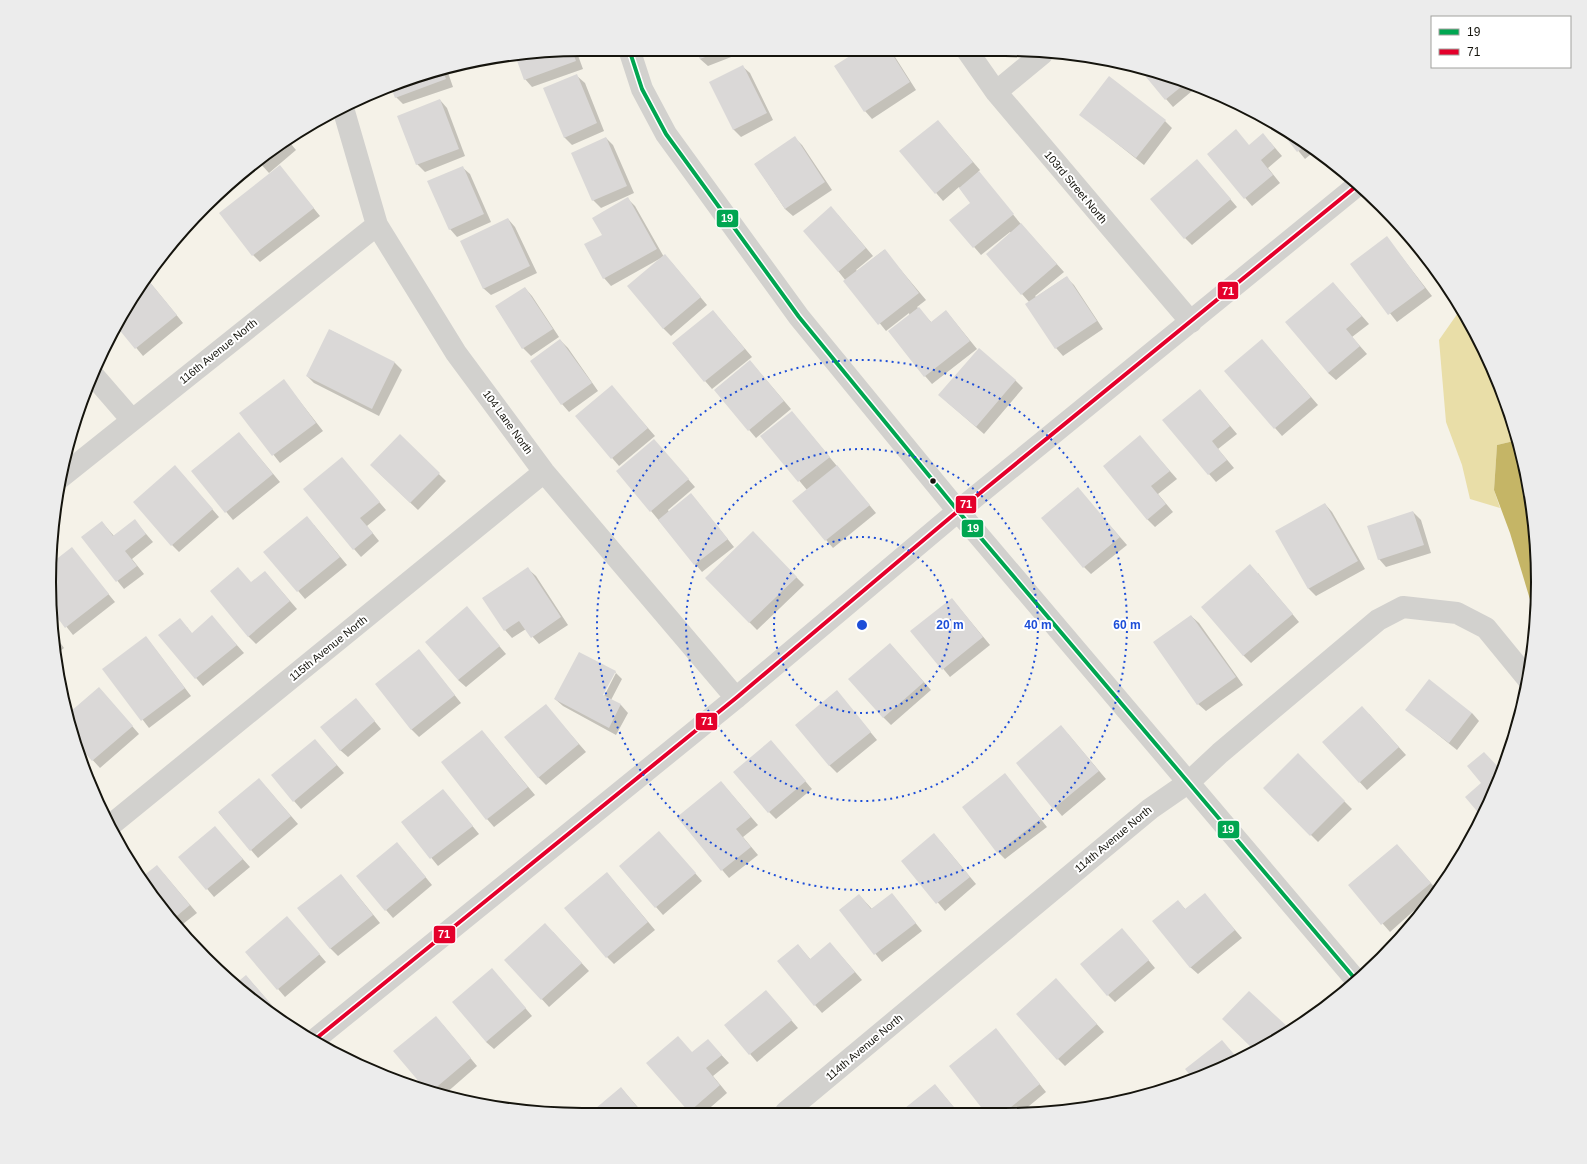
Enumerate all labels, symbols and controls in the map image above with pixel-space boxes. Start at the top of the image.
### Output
legend [1431,16,1571,68]
text: 19 [1467,25,1481,39]
text: 71 [1467,45,1481,59]
street label: 103rd Street North [1042,148,1110,226]
line badge: 19 [716,209,739,228]
text: 19 [721,212,733,224]
line badge: 71 [1217,281,1239,300]
text: 71 [1222,285,1234,297]
street label: 116th Avenue North [177,316,259,386]
street label: 104 Lane North [481,388,535,456]
unlabelled marker [928,476,938,486]
line badge: 71 [955,495,977,514]
text: 71 [960,498,972,510]
line badge: 19 [961,519,984,538]
text: 19 [967,522,979,534]
street label: 115th Avenue North [287,613,369,683]
centre of rings [855,618,869,632]
text: 20 m [936,618,964,632]
text: 40 m [1024,618,1052,632]
text: 60 m [1113,618,1141,632]
line badge: 71 [695,712,718,731]
text: 71 [701,715,713,727]
street label: 114th Avenue North [1072,803,1154,875]
line badge: 19 [1217,820,1240,839]
text: 19 [1222,823,1234,835]
line badge: 71 [433,925,456,944]
text: 71 [438,928,450,940]
street label: 114th Avenue North [823,1011,905,1083]

